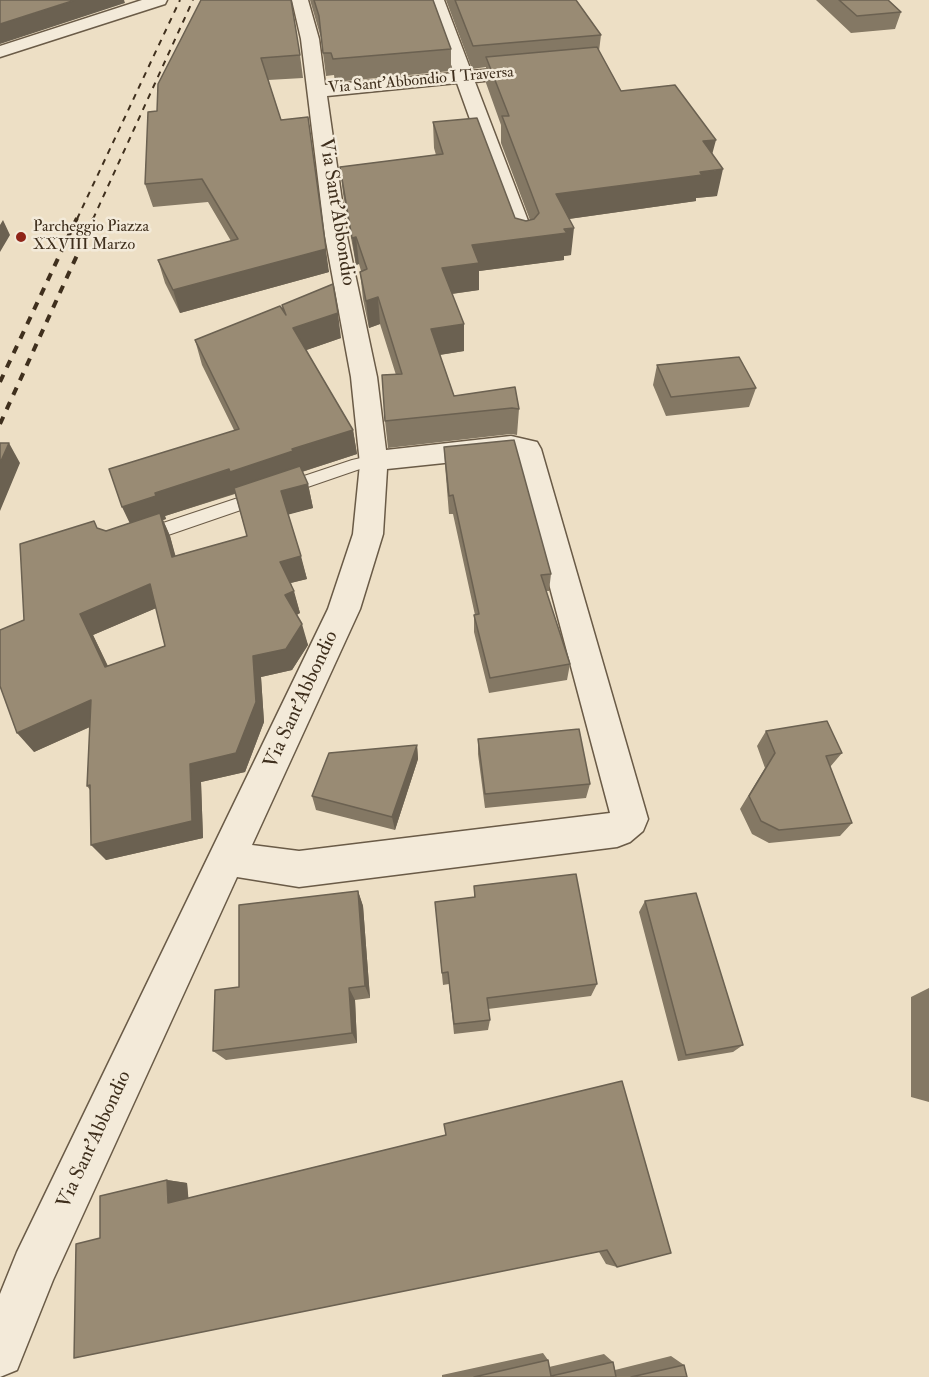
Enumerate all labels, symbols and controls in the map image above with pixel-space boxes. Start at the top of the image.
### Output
street label: Via Sant'Abbondio I Traversa [327,63,515,99]
street label: Via Sant'Abbondio [312,136,360,288]
place label: Parcheggio Piazza XXVIII Marzo [33,218,149,256]
marker: Parcheggio Piazza XXVIII Marzo [14,230,28,244]
street label: Via Sant'Abbondio [260,627,344,773]
street label: Via Sant'Abbondio [53,1067,137,1213]

